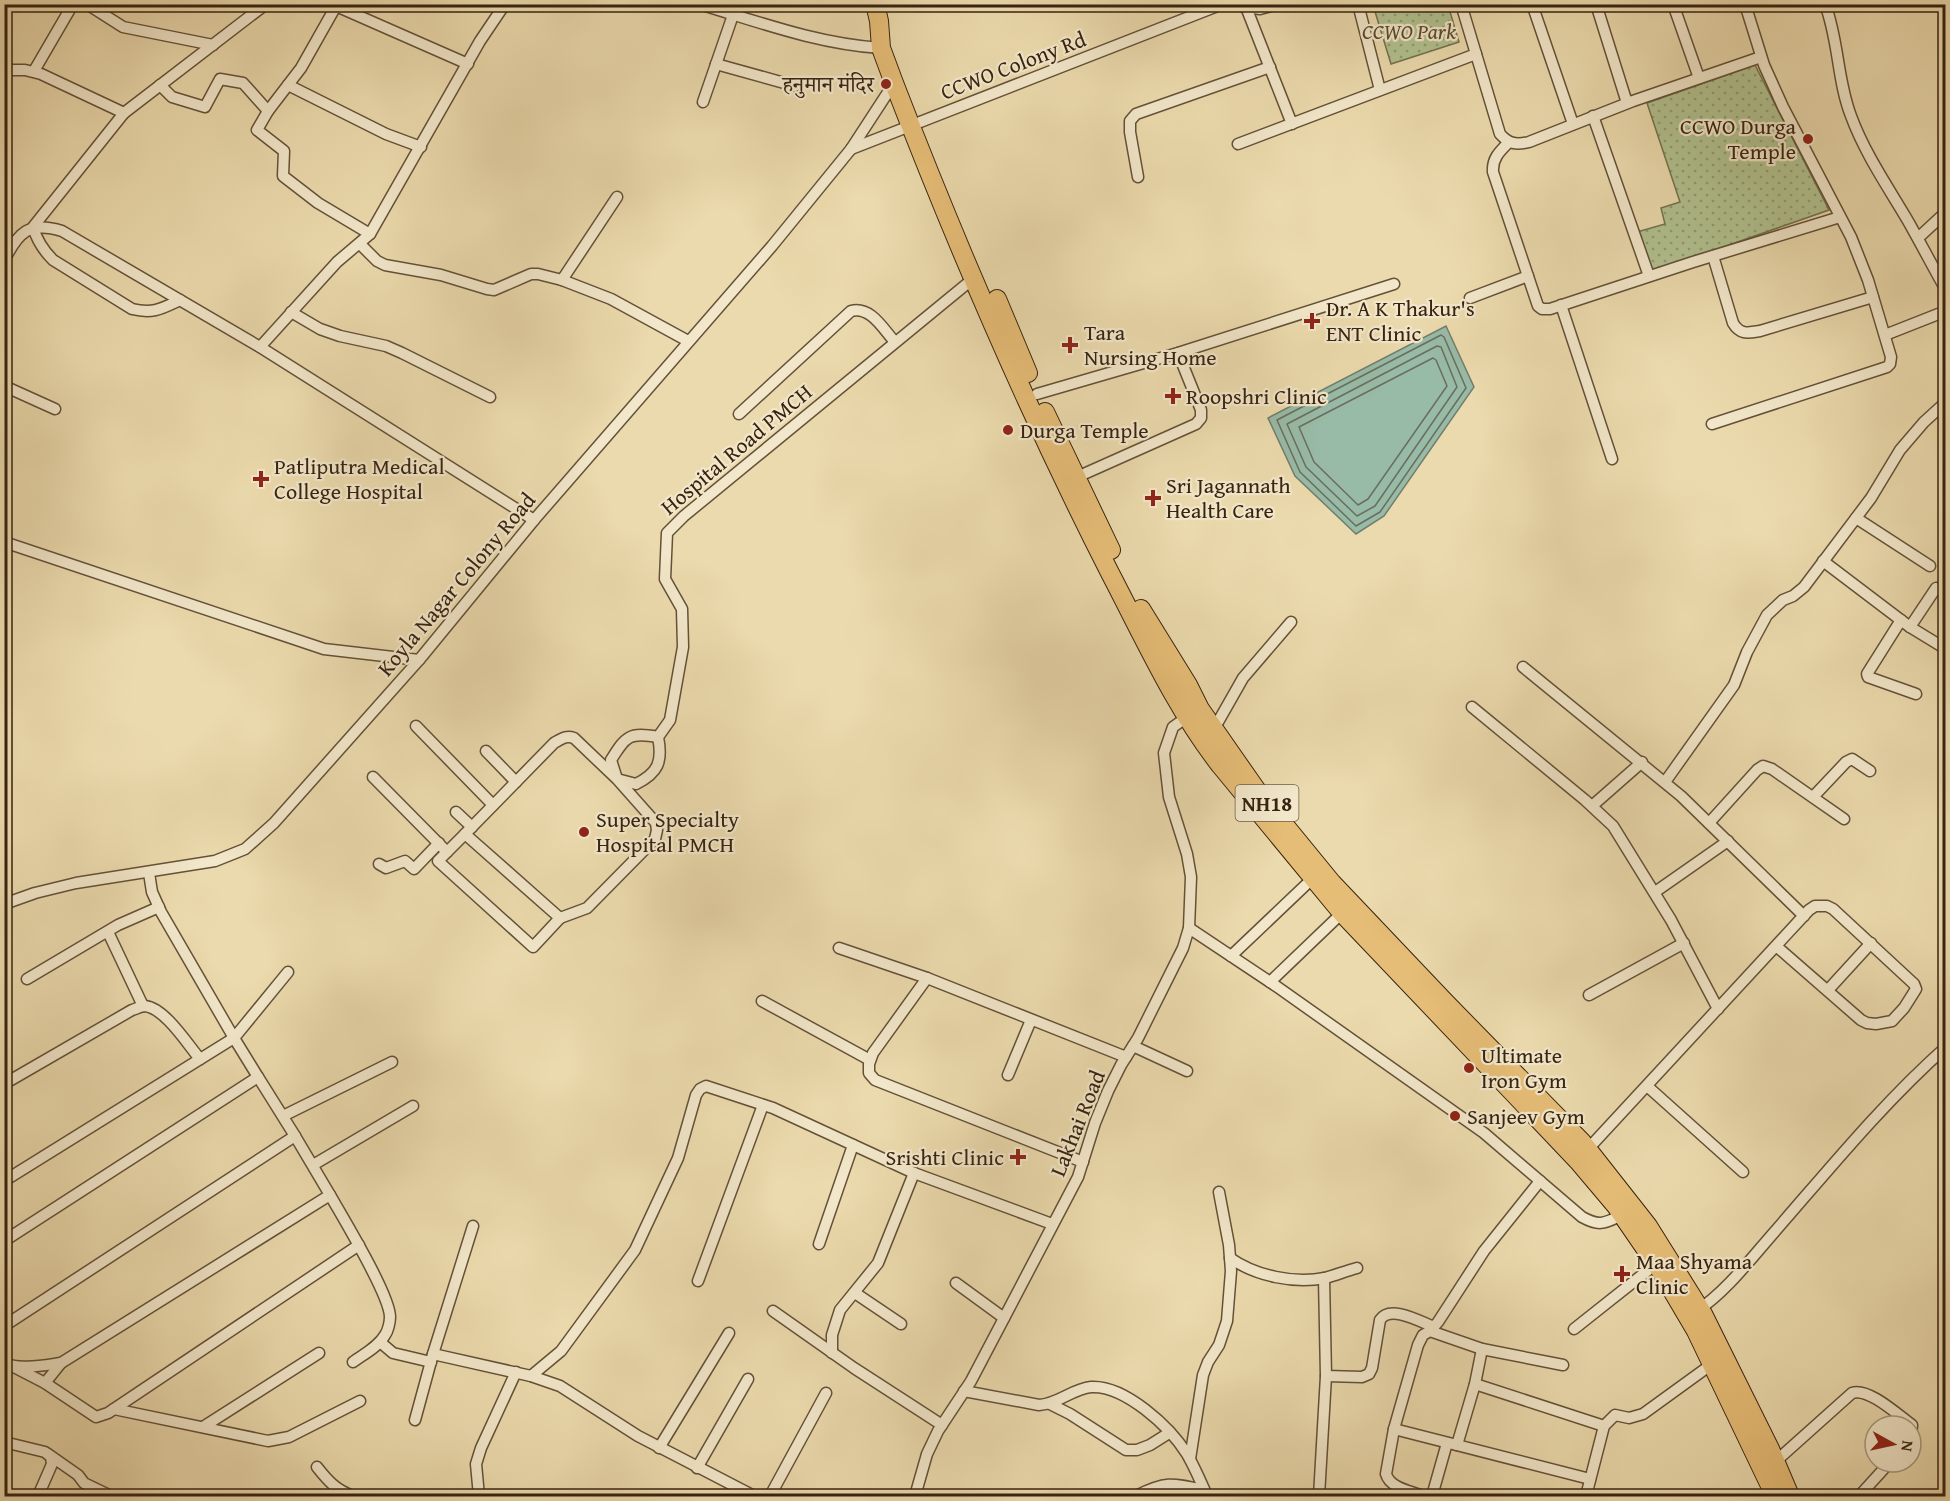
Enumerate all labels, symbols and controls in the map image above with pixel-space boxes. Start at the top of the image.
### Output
park label: CCWO Park [1362,15,1457,47]
street label: CCWO Colony Rd [936,22,1091,107]
place label: हनुमान मंदिर [781,68,876,100]
marker: हनुमान मंदिर [879,77,893,91]
place label: CCWO Durga Temple [1680,110,1797,167]
marker: CCWO Durga Temple [1801,132,1815,146]
place label: Dr. A K Thakur's ENT Clinic [1326,292,1475,349]
marker: Dr. A K Thakur's ENT Clinic [1303,312,1321,330]
place label: Tara Nursing Home [1084,316,1217,373]
marker: Tara Nursing Home [1061,336,1079,354]
street label: Hospital Road PMCH [653,376,819,522]
place label: Roopshri Clinic [1186,380,1327,412]
marker: Roopshri Clinic [1164,387,1182,405]
place label: Durga Temple [1020,414,1149,446]
marker: Durga Temple [1001,423,1015,437]
place label: Patliputra Medical College Hospital [274,450,445,507]
place label: Sri Jagannath Health Care [1166,469,1291,526]
marker: Patliputra Medical College Hospital [252,470,270,488]
street label: Koyla Nagar Colony Road [369,485,543,683]
marker: Sri Jagannath Health Care [1144,489,1162,507]
road number: NH18 [1236,785,1298,821]
place label: Super Specialty Hospital PMCH [596,803,739,860]
marker: Super Specialty Hospital PMCH [577,825,591,839]
place label: Ultimate Iron Gym [1481,1039,1567,1096]
marker: Ultimate Iron Gym [1462,1061,1476,1075]
street label: Lakhai Road [1041,1065,1113,1181]
place label: Sanjeev Gym [1467,1100,1585,1132]
marker: Sanjeev Gym [1448,1109,1462,1123]
place label: Srishti Clinic [886,1141,1004,1173]
marker: Srishti Clinic [1009,1148,1027,1166]
place label: Maa Shyama Clinic [1636,1245,1753,1302]
marker: Maa Shyama Clinic [1613,1265,1631,1283]
north arrow [1863,1414,1923,1474]
text: N [1895,1439,1920,1453]

